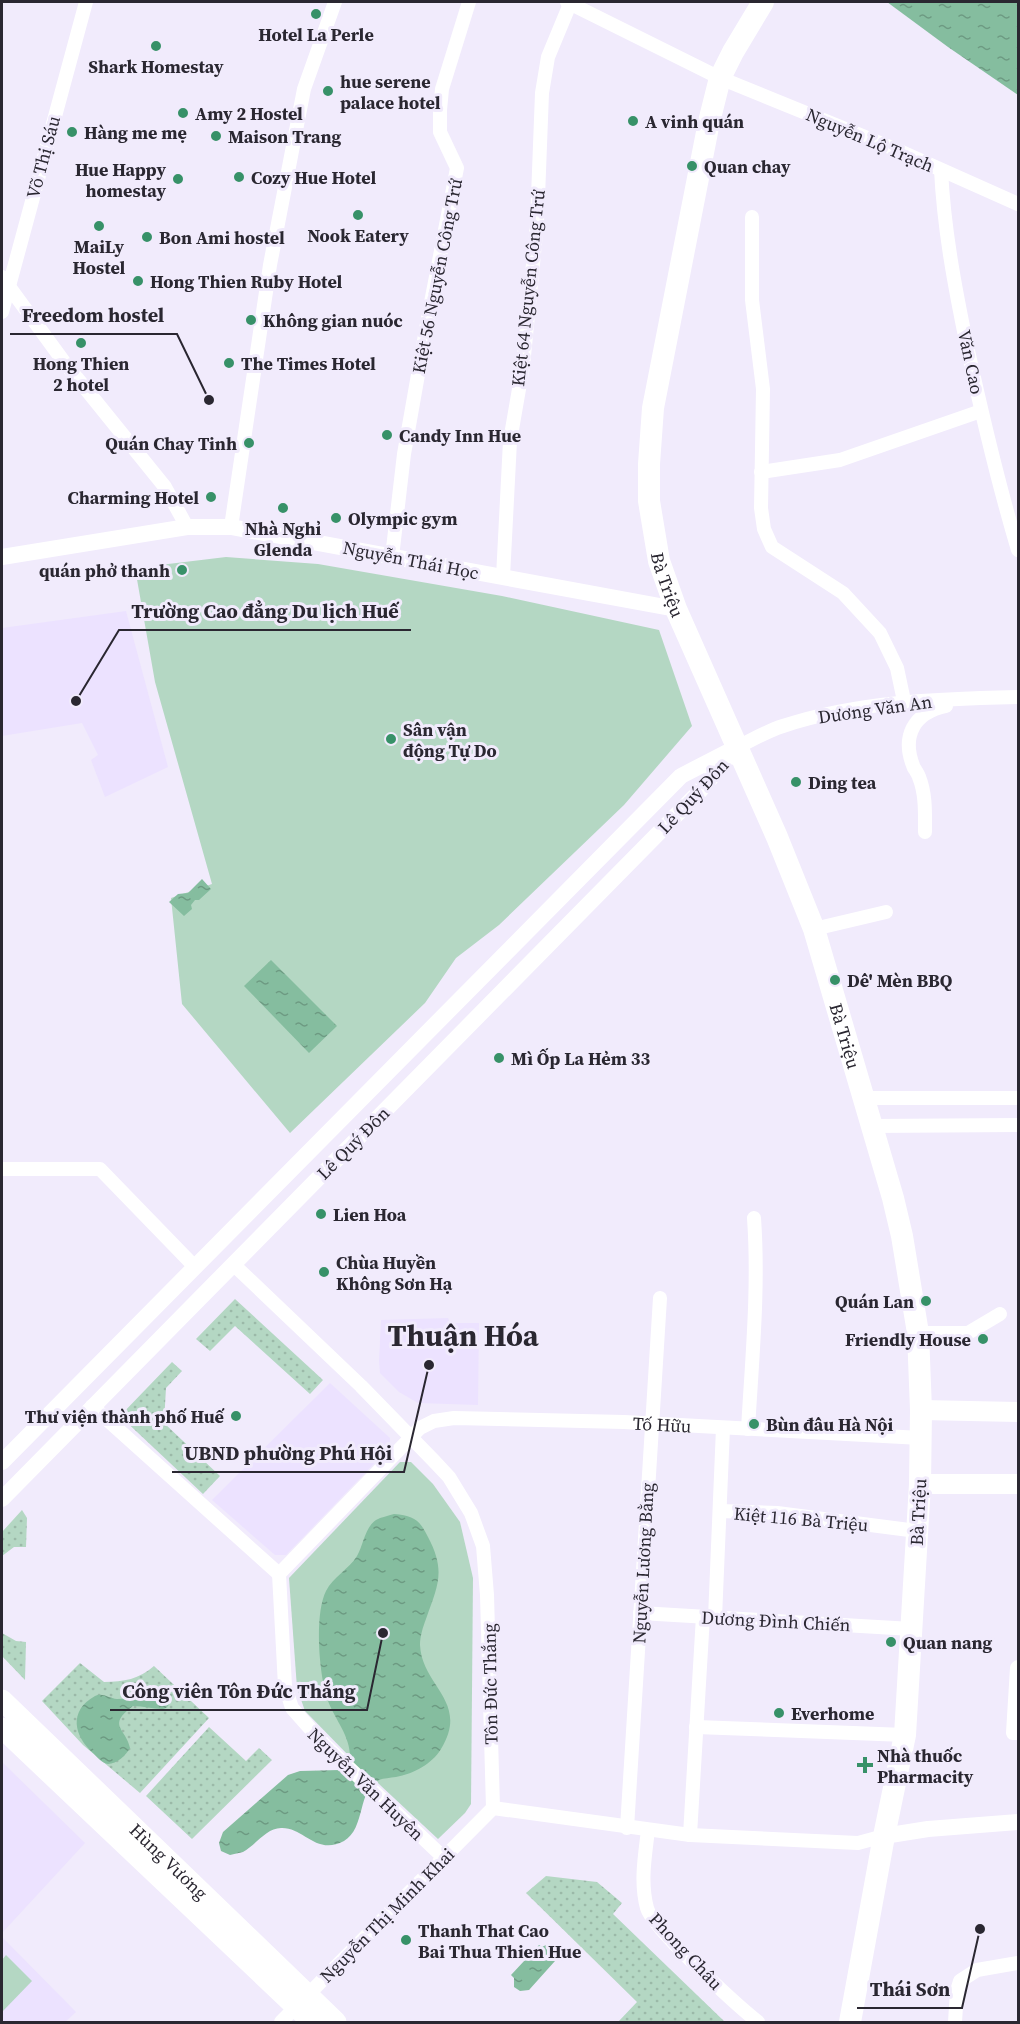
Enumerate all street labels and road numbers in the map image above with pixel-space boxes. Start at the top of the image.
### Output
street label: Nguyễn Lộ Trạch [802,102,938,178]
street label: Võ Thị Sáu [20,113,66,201]
street label: Kiệt 56 Nguyễn Công Trứ [406,176,468,376]
street label: Kiệt 64 Nguyễn Công Trứ [505,188,551,388]
street label: Văn Cao [952,327,990,397]
street label: Nguyễn Thái Học [341,535,481,585]
street label: Bà Triệu [645,550,691,621]
street label: Dương Văn An [816,689,934,729]
street label: Lê Quý Đôn [652,753,734,839]
street label: Bà Triệu [824,1000,867,1072]
street label: Lê Quý Đôn [311,1101,395,1185]
street label: Tố Hữu [632,1410,692,1438]
street label: Bà Triệu [904,1478,932,1546]
street label: Nguyễn Lương Bằng [626,1482,660,1644]
street label: Kiệt 116 Bà Triệu [733,1501,869,1537]
street label: Dương Đình Chiến [701,1605,851,1637]
street label: Tôn Đức Thắng [476,1623,504,1745]
street label: Nguyễn Văn Huyên [302,1722,430,1846]
street label: Hùng Vương [124,1817,214,1905]
street label: Nguyễn Thị Minh Khai [314,1842,460,1988]
street label: Phong Châu [644,1907,728,1995]

